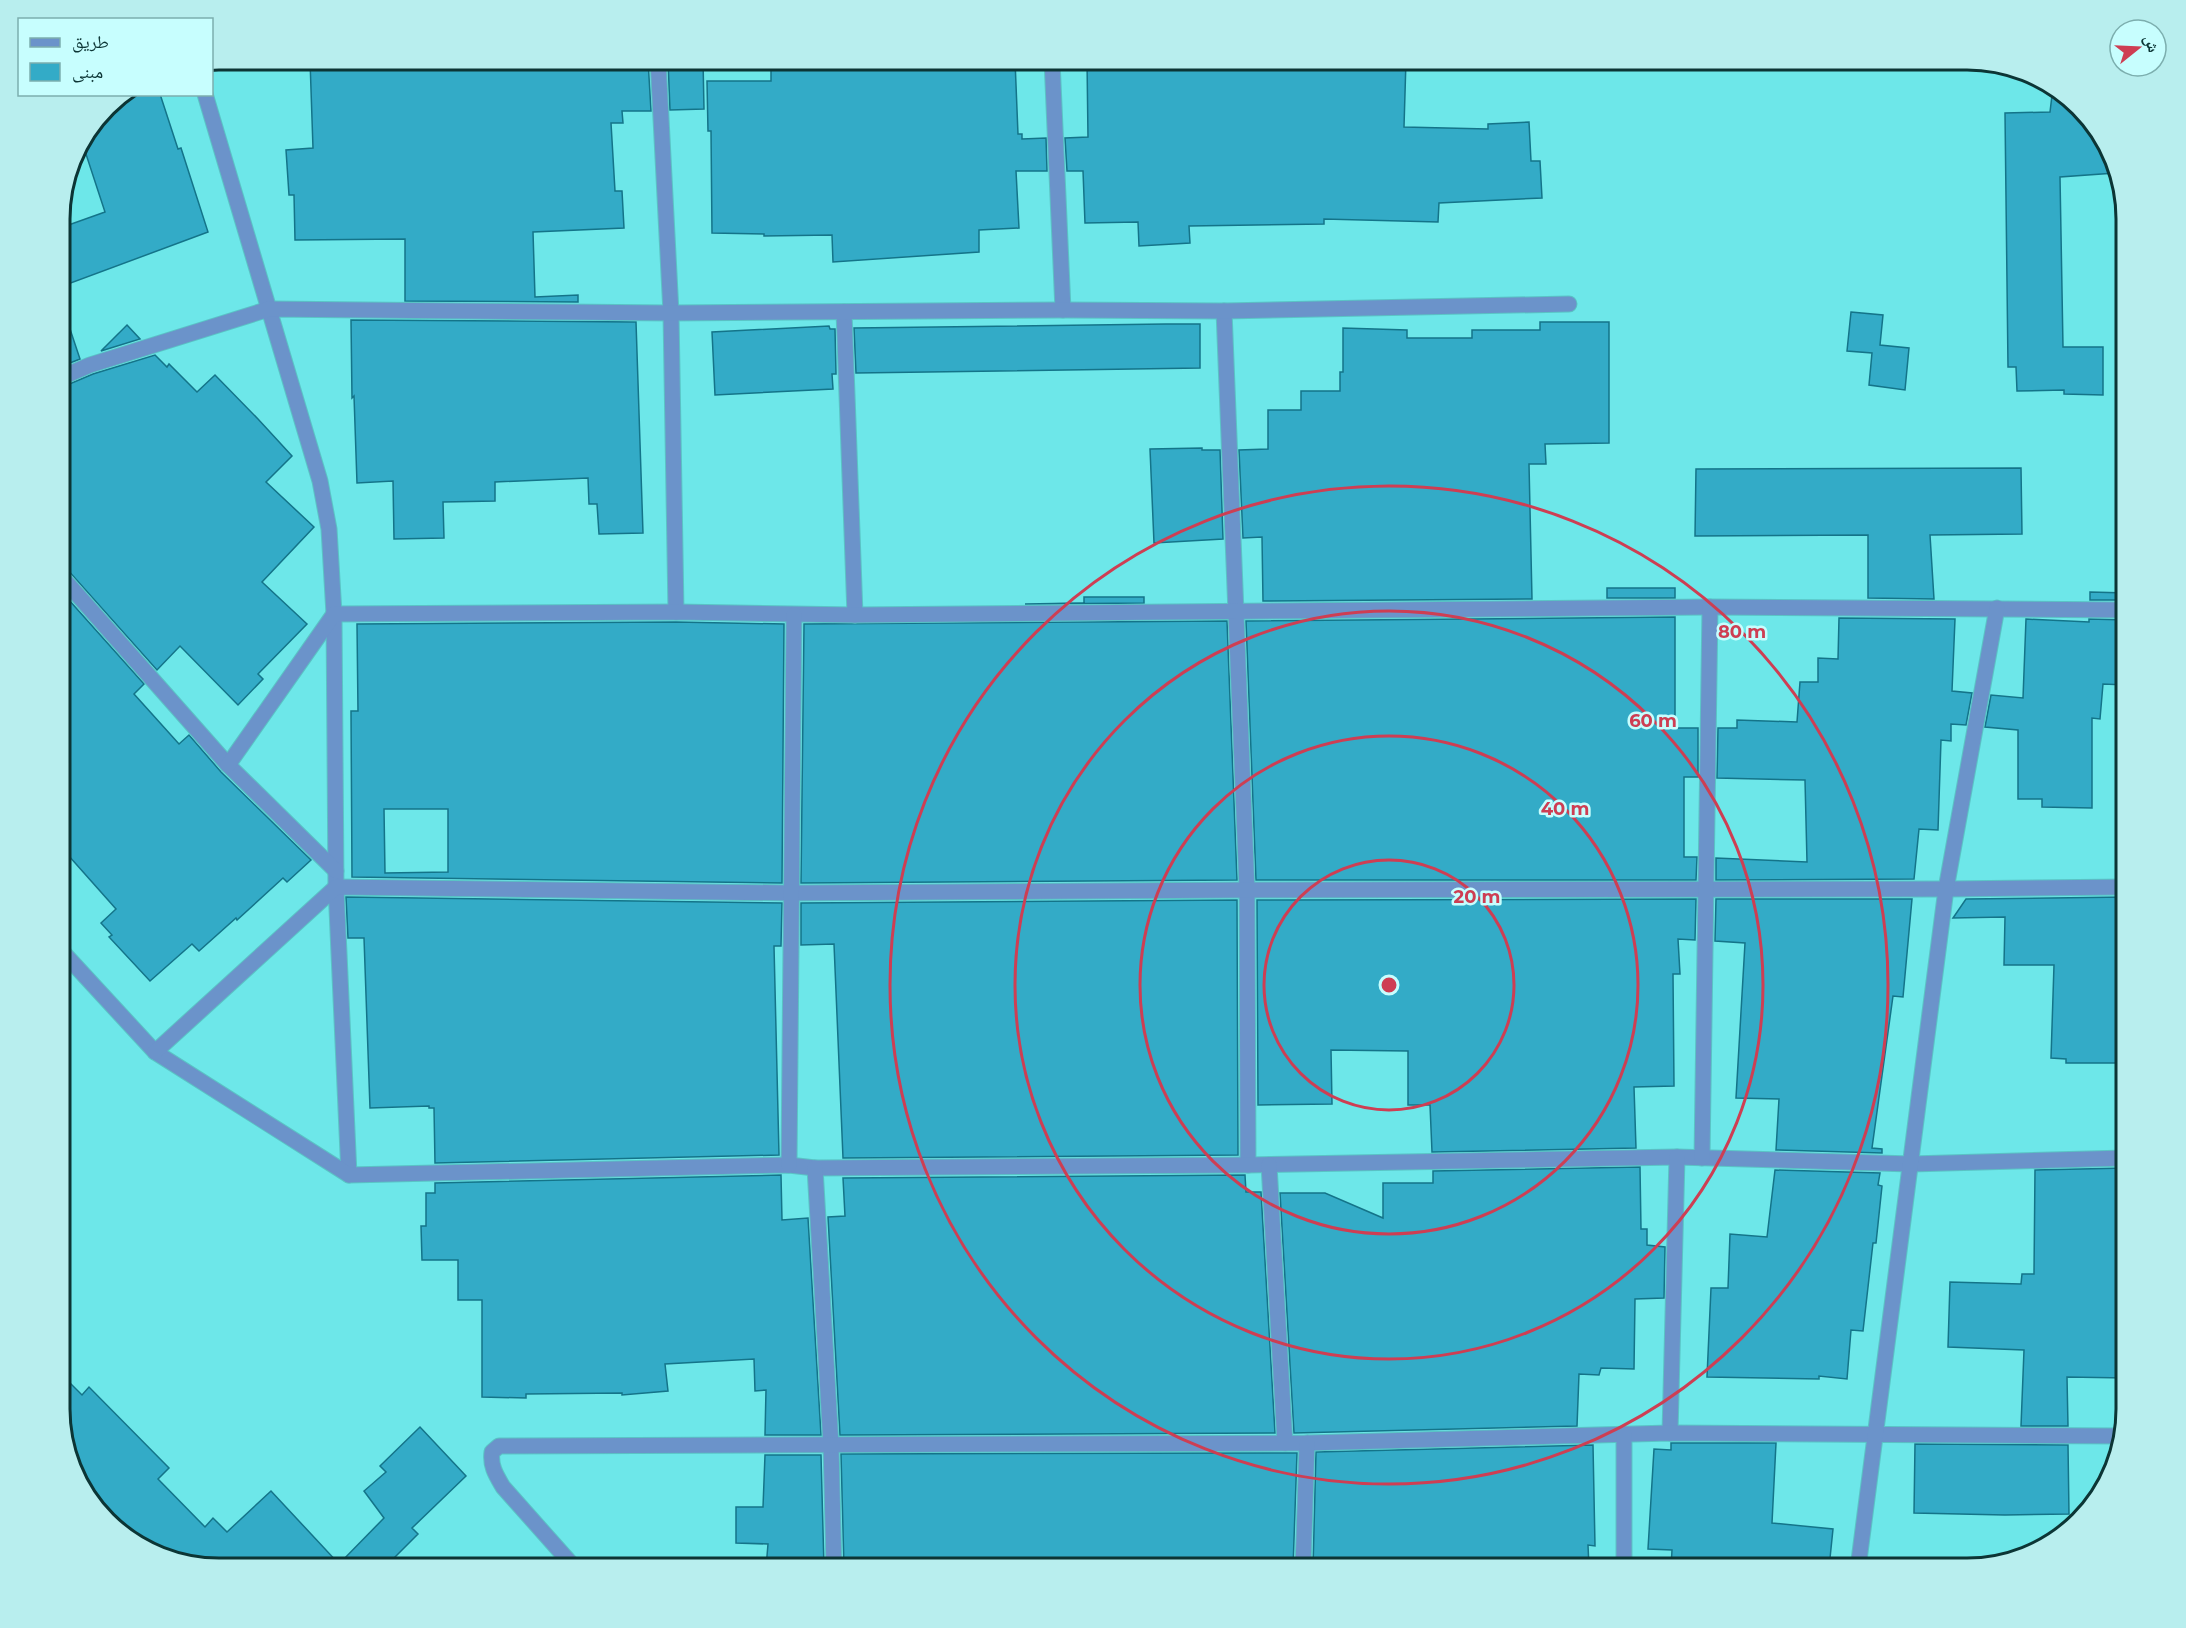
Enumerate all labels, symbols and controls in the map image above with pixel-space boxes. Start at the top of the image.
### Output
legend [18,18,213,96]
north arrow [2108,18,2168,78]
text: طريق [72,31,109,53]
text: ش [2140,33,2163,55]
text: مبنى [72,61,103,83]
text: 80 m [1718,621,1766,643]
text: 60 m [1629,710,1677,732]
text: 40 m [1541,798,1589,820]
text: 20 m [1454,886,1500,908]
centre of rings [1379,975,1399,995]

